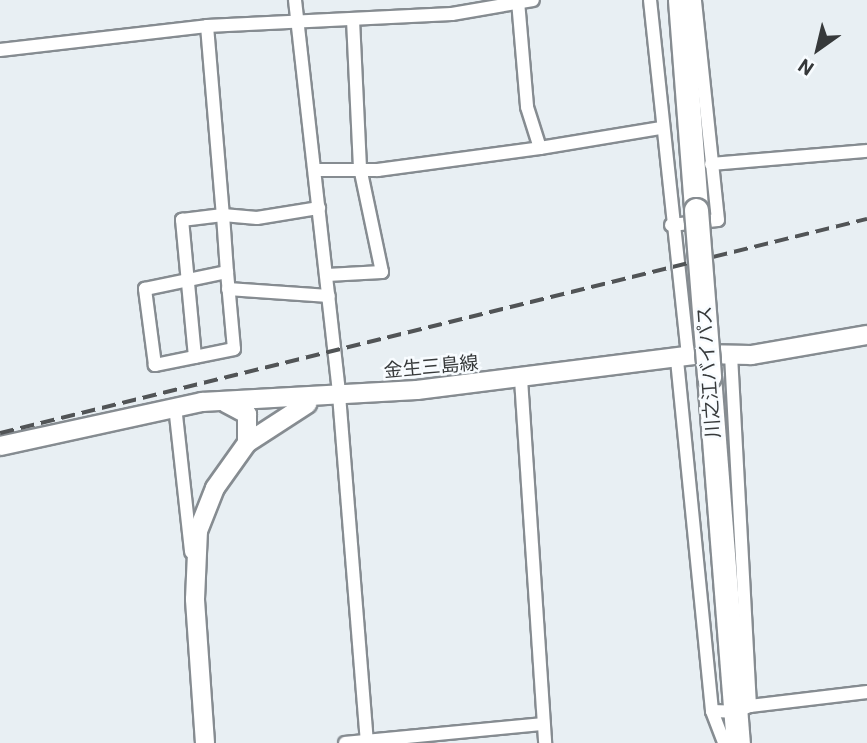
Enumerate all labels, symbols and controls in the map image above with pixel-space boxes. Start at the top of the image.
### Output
north arrow [783,14,853,84]
text: N [794,54,818,80]
street label: 川之江バイパス [693,305,725,439]
street label: 金生三島線 [383,352,479,382]

